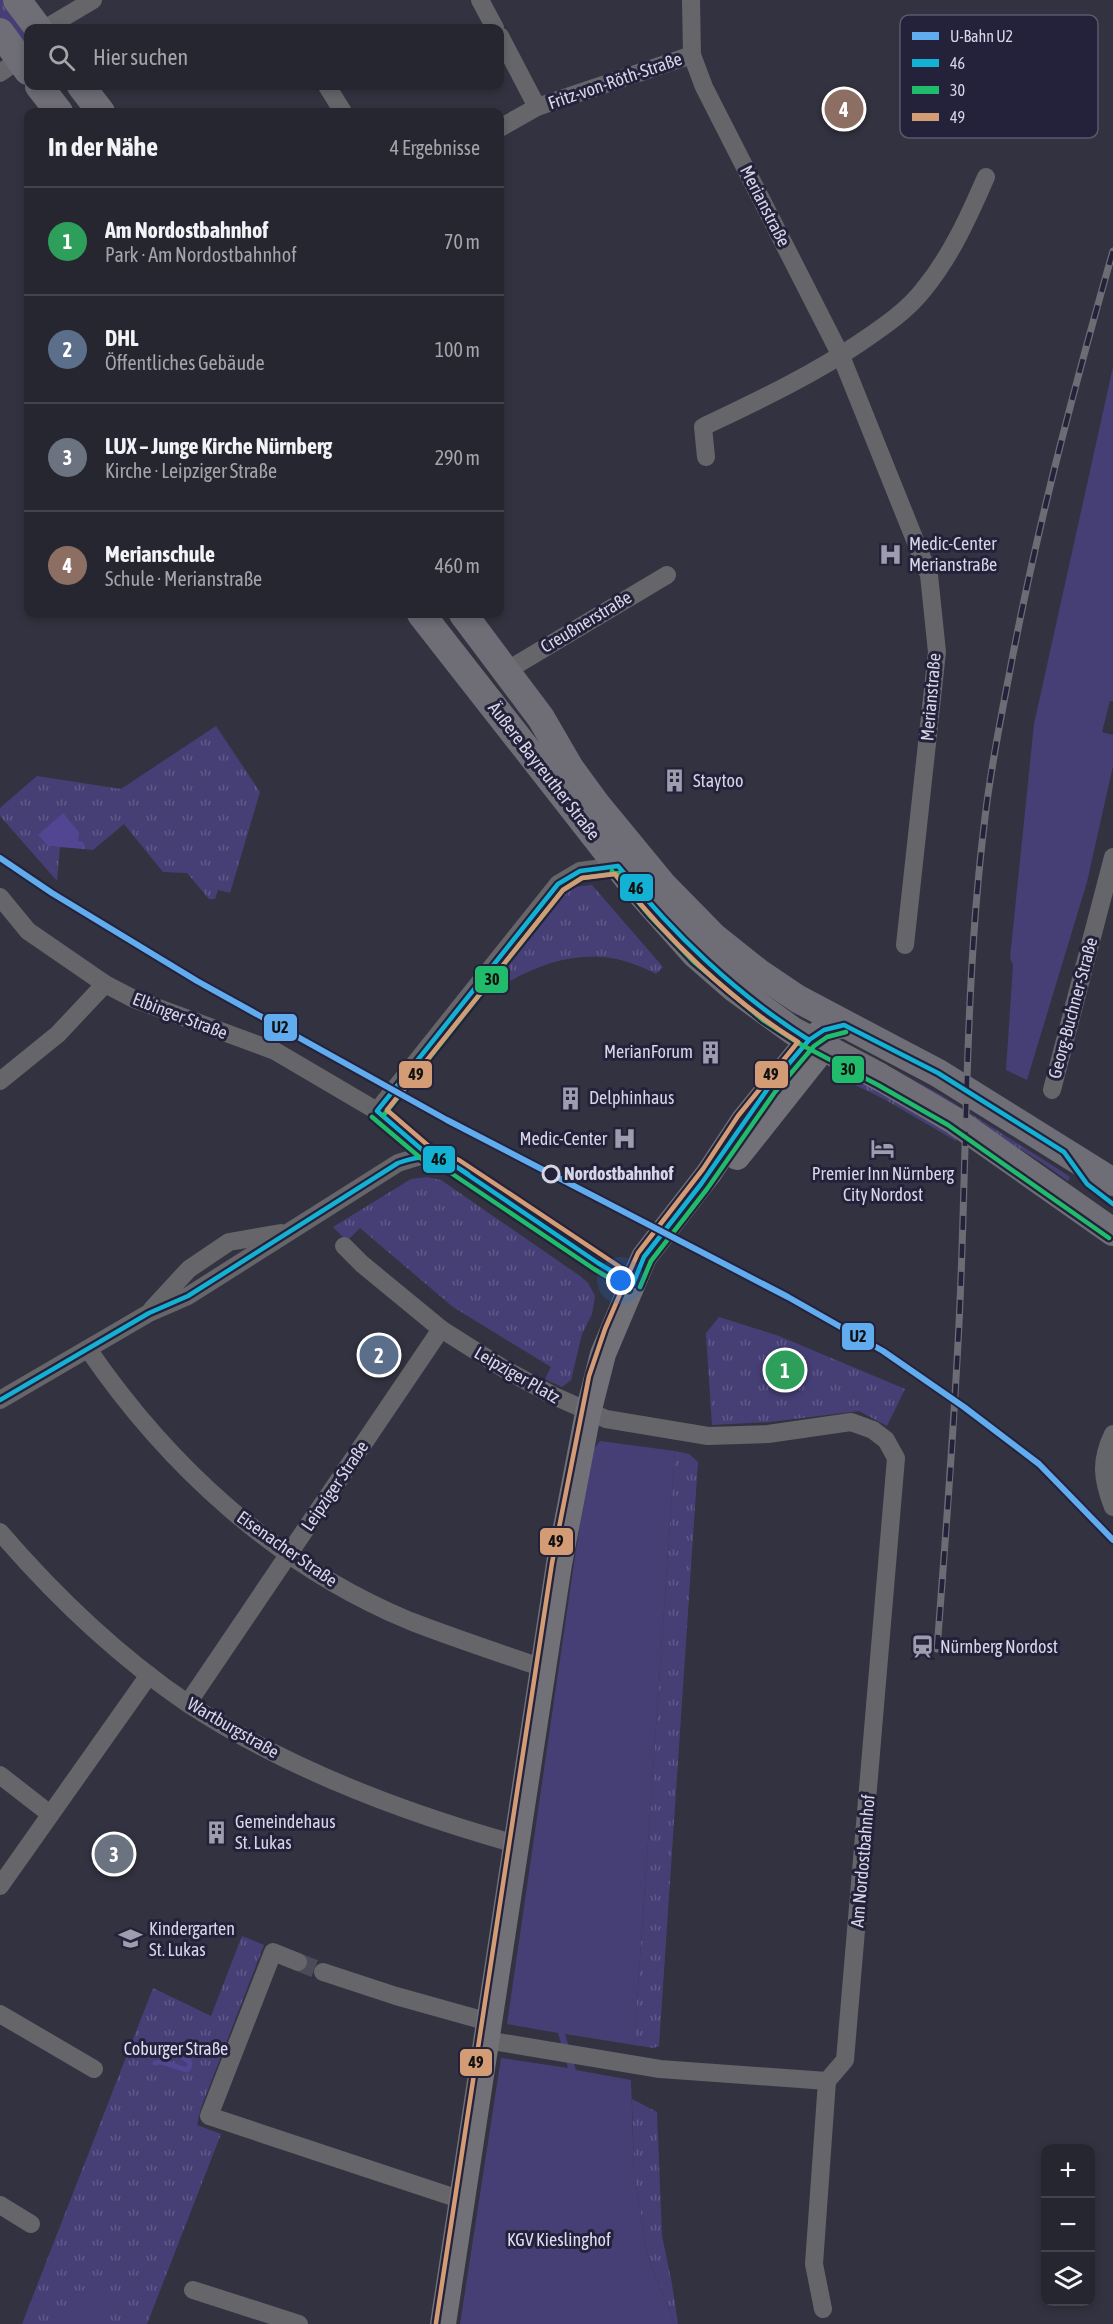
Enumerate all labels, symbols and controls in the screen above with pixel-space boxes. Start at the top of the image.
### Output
legend [900,15,1098,138]
search box [24,24,504,90]
text: U-Bahn U2 [950,27,1013,45]
icon: search [45,41,78,74]
text: Hier suchen [93,44,188,70]
street label: Fritz-von-Röth-Straße [545,48,684,113]
text: 46 [950,54,965,72]
text: 30 [950,81,965,99]
pin: 4 [824,86,864,132]
text: 49 [950,108,965,126]
text: In der Nähe [48,132,158,162]
text: 4 Ergebnisse [390,136,480,159]
street label: Merianstraße [736,162,795,250]
text: Am Nordostbahnhof [105,217,268,243]
text: 1 [63,230,72,253]
text: 70 m [444,230,480,253]
text: Park · Am Nordostbahnhof [105,243,297,266]
text: DHL [105,325,139,351]
text: 2 [63,338,72,361]
text: 100 m [435,338,480,361]
text: Öffentliches Gebäude [105,351,265,374]
text: LUX – Junge Kirche Nürnberg [105,433,332,459]
text: 3 [63,446,72,469]
text: 290 m [435,446,480,469]
text: Kirche · Leipziger Straße [105,459,277,482]
place label: Medic-Center Merianstraße [909,533,997,575]
text: Merianschule [105,541,215,567]
hospital icon: Medic-Center Merianstraße [878,541,904,567]
text: 4 [63,554,72,577]
text: 460 m [435,554,480,577]
text: Schule · Merianstraße [105,567,262,590]
street label: Creußnerstraße [536,586,635,657]
street label: Merianstraße [916,652,945,742]
street label: Äußere Bayreuther Straße [484,698,605,844]
building icon: Staytoo [662,768,688,794]
place label: Staytoo [693,770,743,791]
line badge: 46 [619,873,654,902]
text: 46 [627,879,644,897]
street label: Georg-Buchner-Straße [1044,935,1101,1081]
line badge: 30 [474,965,509,994]
text: 30 [484,970,500,988]
street label: Elbinger Straße [130,988,231,1043]
line badge: U2 [263,1013,298,1042]
text: U2 [272,1018,288,1036]
building icon: MerianForum [698,1039,724,1065]
place label: MerianForum [604,1041,693,1062]
line badge: 30 [831,1055,865,1084]
line badge: 49 [398,1060,433,1089]
line badge: 49 [754,1060,789,1089]
text: 30 [840,1060,856,1078]
text: 49 [407,1065,424,1083]
text: 49 [762,1065,779,1083]
building icon: Delphinhaus [558,1085,584,1111]
place label: Delphinhaus [589,1087,674,1108]
hospital icon: Medic-Center [612,1126,638,1152]
place label: Medic-Center [520,1128,608,1149]
hotel icon: Premier Inn Nürnberg City Nordost [870,1135,896,1161]
line badge: 46 [422,1145,456,1174]
text: 46 [430,1150,447,1168]
place label: Nordostbahnhof [564,1163,674,1184]
place label: Premier Inn Nürnberg City Nordost [812,1163,954,1205]
marker: Nordostbahnhof [542,1165,560,1183]
your location [606,1266,635,1295]
line badge: U2 [841,1322,875,1351]
text: U2 [850,1327,866,1345]
pin: 2 [360,1332,398,1378]
street label: Leipziger Platz [471,1342,564,1408]
pin: 1 [766,1348,804,1392]
street label: Leipziger Straße [297,1437,372,1535]
street label: Eisenacher Straße [233,1506,341,1591]
line badge: 49 [539,1527,574,1556]
text: 49 [547,1532,564,1550]
station icon: Nürnberg Nordost [909,1634,935,1660]
place label: Nürnberg Nordost [940,1636,1058,1657]
street label: Wartburgstraße [184,1693,283,1762]
street label: Am Nordostbahnhof [846,1793,879,1928]
place label: Gemeindehaus St. Lukas [235,1811,336,1853]
building icon: Gemeindehaus St. Lukas [204,1819,230,1845]
pin: 3 [94,1832,134,1876]
place label: Kindergarten St. Lukas [149,1918,235,1960]
school or university icon: Kindergarten St. Lukas [118,1926,144,1952]
park label: Coburger Straße [124,2038,228,2059]
line badge: 49 [459,2048,493,2077]
text: 49 [467,2053,484,2071]
map controls [1041,2144,1095,2306]
button: + [1041,2144,1095,2198]
button: − [1041,2198,1095,2252]
park label: KGV Kieslinghof [507,2229,611,2250]
button: layers [1041,2252,1095,2306]

